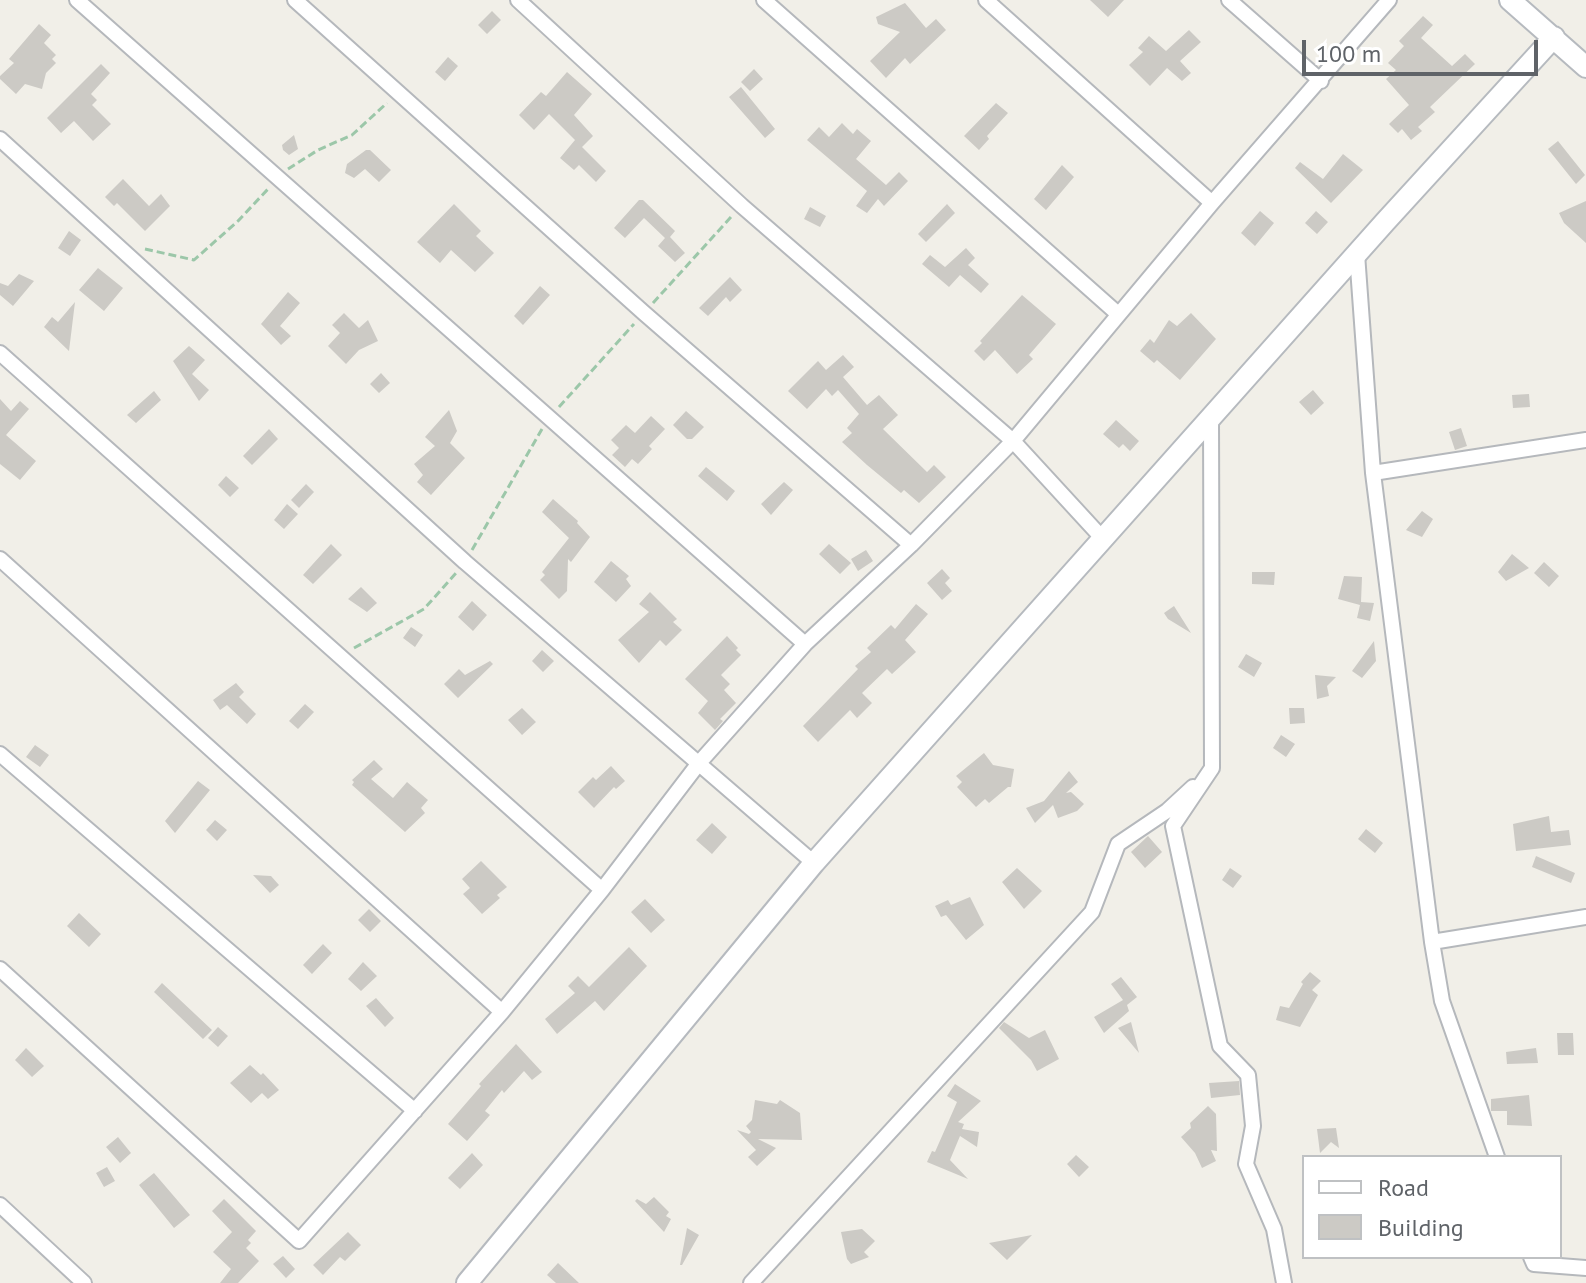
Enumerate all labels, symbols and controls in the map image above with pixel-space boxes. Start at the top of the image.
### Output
scale bar [1306,24,1542,74]
text: 100 m [1316,38,1381,69]
legend [1302,1155,1562,1259]
text: Road [1378,1172,1429,1203]
text: Building [1378,1212,1464,1243]

